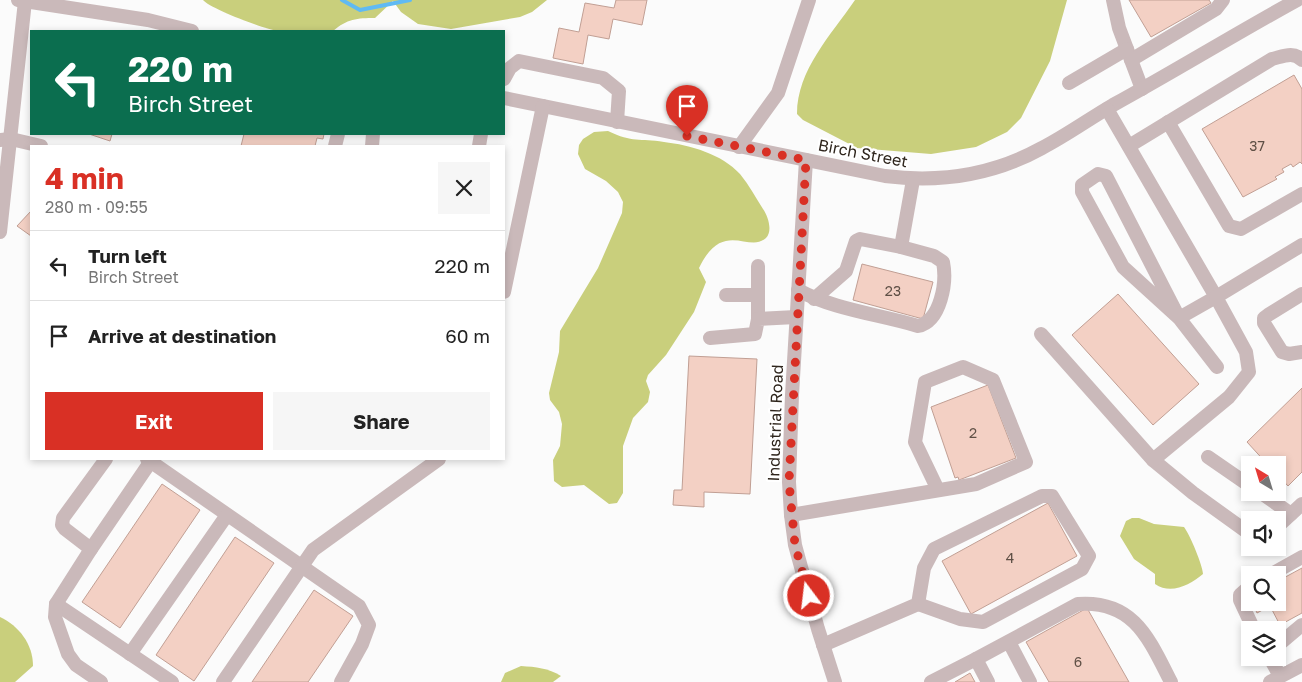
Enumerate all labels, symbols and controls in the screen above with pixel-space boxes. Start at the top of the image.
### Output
text: 220 m [128,48,233,90]
icon: left [45,50,110,115]
pin [666,85,708,136]
text: Birch Street [128,90,253,117]
icon: arrive [673,92,701,120]
street label: Birch Street [816,135,910,171]
house number: 37 [1249,137,1265,154]
text: 4 min [45,160,124,196]
button: close [438,162,490,214]
text: 280 m · 09:55 [45,197,148,217]
text: Turn left [88,244,167,267]
icon: left [45,252,73,280]
text: 220 m [435,254,490,277]
text: Birch Street [88,267,179,287]
house number: 23 [885,282,901,299]
icon: arrive [45,322,73,350]
text: Arrive at destination [88,324,276,347]
text: 60 m [445,324,490,347]
street label: Industrial Road [763,364,787,482]
button: Exit [45,392,263,450]
button: Share [273,392,490,450]
house number: 2 [969,424,977,441]
north arrow [1241,456,1286,501]
map controls [1241,456,1286,666]
button: sound [1241,511,1286,556]
house number: 4 [1006,549,1014,566]
button: search [1241,566,1286,611]
position arrow [782,569,834,621]
button: layers [1241,621,1286,666]
house number: 6 [1074,653,1082,670]

